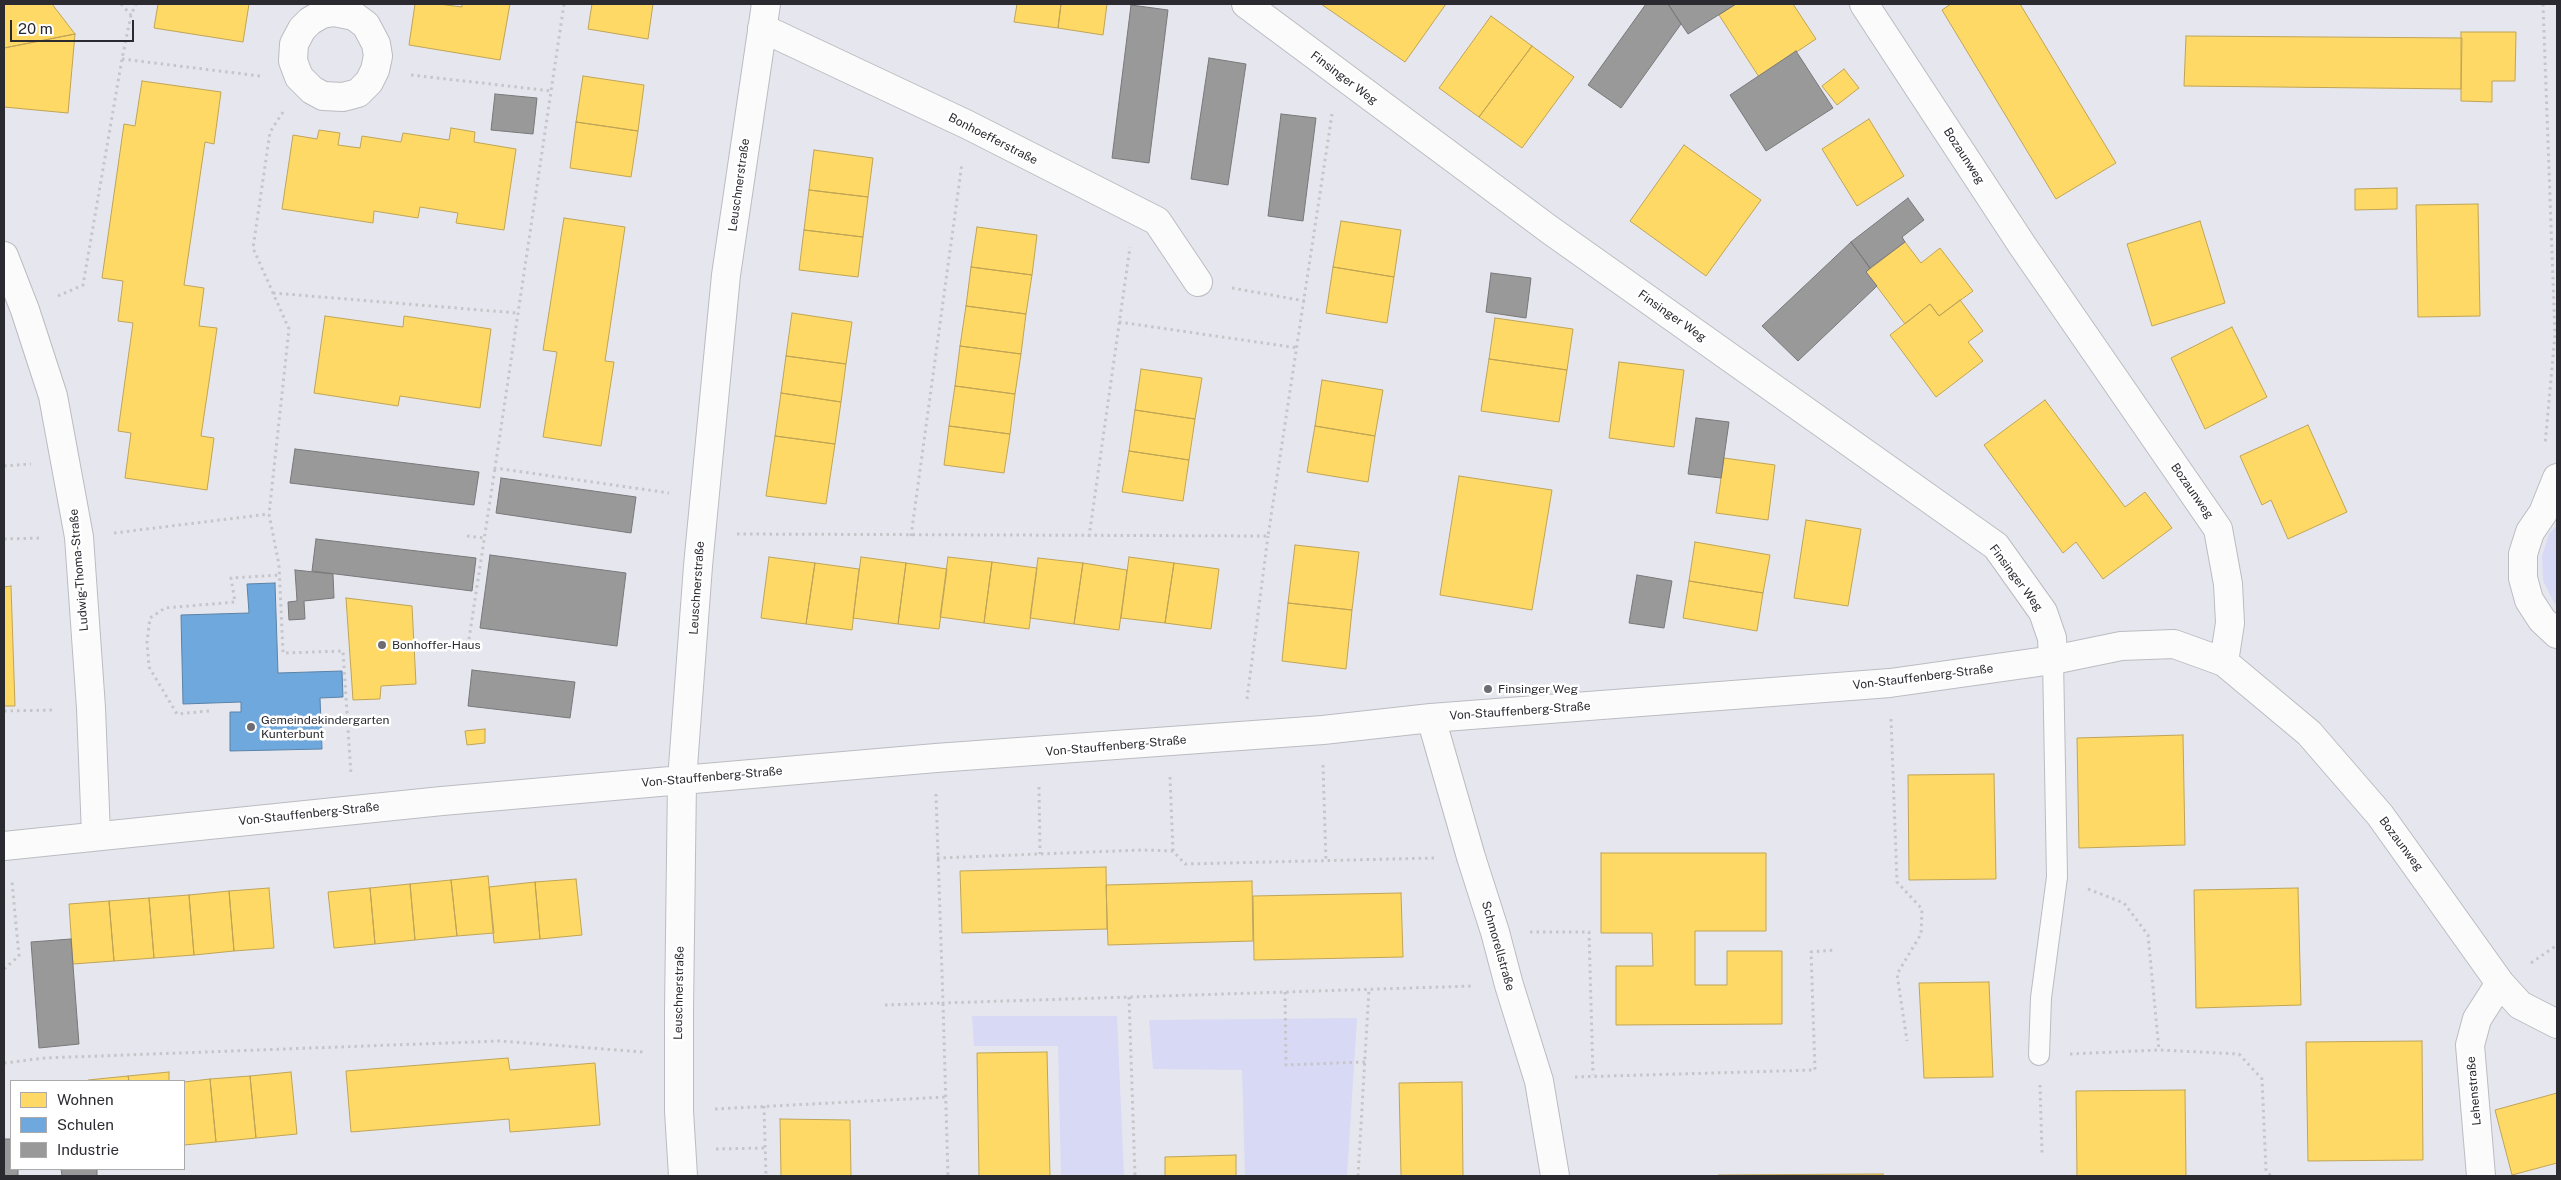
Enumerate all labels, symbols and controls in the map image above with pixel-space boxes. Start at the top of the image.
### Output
scale bar [12,10,136,42]
text: 20 m [18,20,53,37]
street label: Finsinger Weg [1308,48,1380,108]
street label: Bonhoefferstraße [946,110,1040,168]
street label: Bozaunweg [1940,125,1988,187]
street label: Leuschnerstraße [725,138,753,232]
street label: Finsinger Weg [1635,287,1709,345]
street label: Bozaunweg [2168,460,2216,522]
street label: Ludwig-Thoma-Straße [66,508,92,632]
street label: Leuschnerstraße [687,541,707,635]
street label: Finsinger Weg [1986,542,2046,614]
place label: Bonhoffer-Haus [392,638,481,652]
marker: Bonhoffer-Haus [376,639,388,651]
street label: Von-Stauffenberg-Straße [1852,661,1994,693]
place label: Finsinger Weg [1498,682,1578,696]
marker: Finsinger Weg [1482,683,1494,695]
street label: Von-Stauffenberg-Straße [1449,699,1591,723]
place label: Gemeindekindergarten Kunterbunt [261,713,390,741]
marker: Gemeindekindergarten Kunterbunt [245,721,257,733]
street label: Von-Stauffenberg-Straße [1045,733,1187,759]
street label: Von-Stauffenberg-Straße [641,764,783,790]
street label: Von-Stauffenberg-Straße [238,799,380,829]
street label: Bozaunweg [2376,814,2426,874]
street label: Schmorellstraße [1478,900,1518,992]
street label: Leuschnerstraße [671,946,687,1040]
street label: Lehenstraße [2464,1056,2484,1126]
legend [10,1080,185,1170]
text: Wohnen [57,1091,114,1108]
text: Schulen [57,1116,114,1133]
text: Industrie [57,1141,119,1158]

